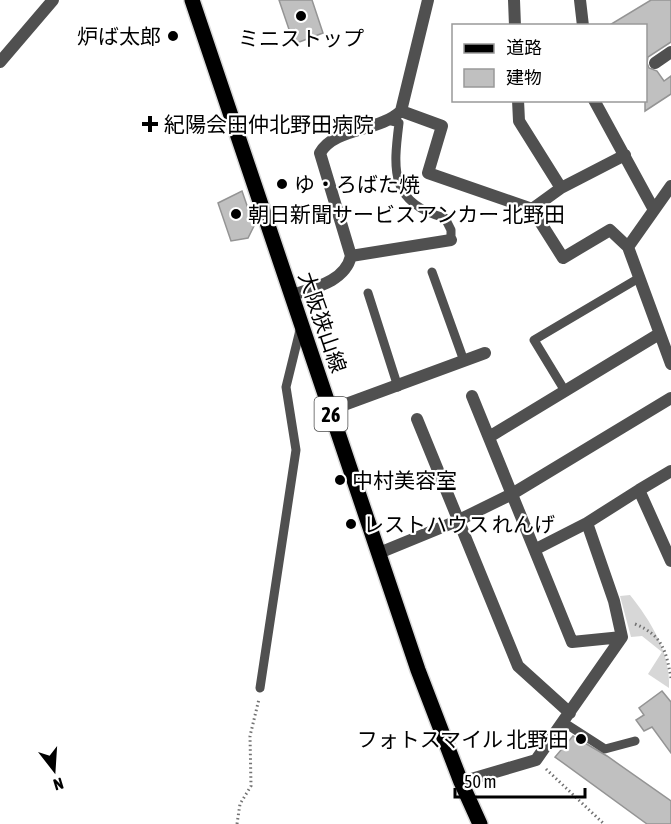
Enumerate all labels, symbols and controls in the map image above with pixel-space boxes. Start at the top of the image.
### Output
marker: ミニストップ [294,9,308,23]
place label: 炉ば太郎 [77,24,161,48]
legend [452,24,647,102]
place label: ミニストップ [238,26,364,50]
marker: 炉ば太郎 [166,29,180,43]
text: 道路 [506,37,542,58]
text: 建物 [506,67,542,88]
place label: 紀陽会田仲北野田病院 [164,112,374,136]
marker: 紀陽会田仲北野田病院 [141,115,159,133]
place label: ゆ・ろばた焼 [294,172,420,196]
marker: ゆ・ろばた焼 [275,177,289,191]
place label: 朝日新聞サービスアンカー 北野田 [248,202,565,226]
marker: 朝日新聞サービスアンカー 北野田 [229,207,243,221]
street label: 大阪狭山線 [295,268,351,376]
road number: 26 [314,397,348,431]
place label: 中村美容室 [352,468,457,492]
marker: 中村美容室 [333,473,347,487]
place label: レストハウス れんげ [363,512,555,536]
marker: レストハウス れんげ [344,517,358,531]
place label: フォトスマイル 北野田 [357,727,569,751]
marker: フォトスマイル 北野田 [574,732,588,746]
north arrow [24,740,84,800]
scale bar [455,761,586,799]
text: 50 m [464,771,496,792]
text: N [51,774,66,794]

